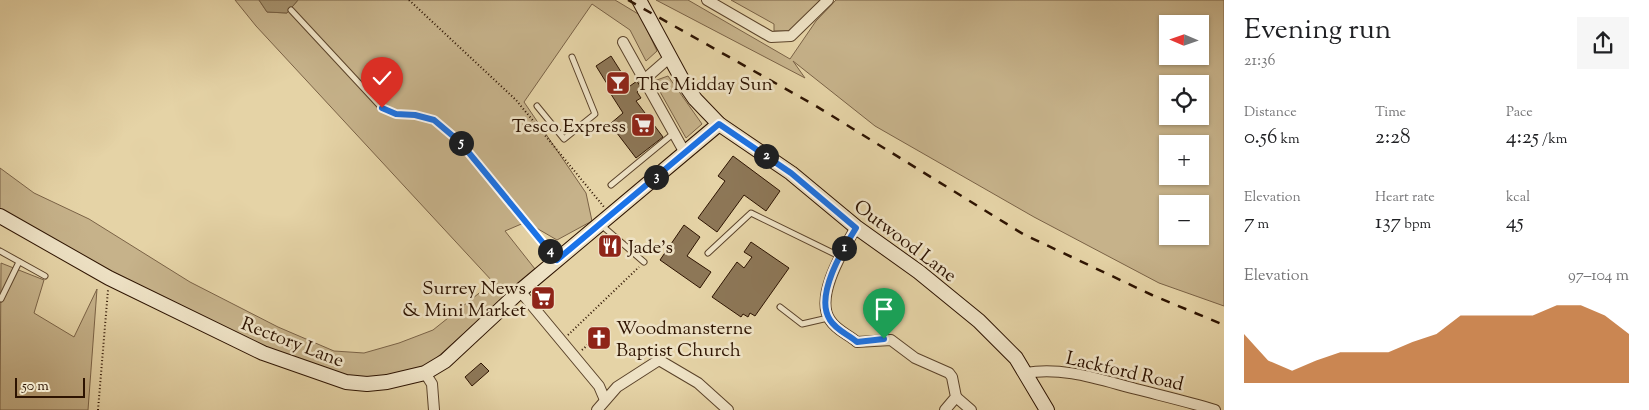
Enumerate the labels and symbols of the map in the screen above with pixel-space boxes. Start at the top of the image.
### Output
north arrow [1159,15,1209,65]
pin [361,57,403,108]
bar icon: The Midday Sun [605,70,631,96]
place label: The Midday Sun [636,72,773,99]
supermarket icon: Tesco Express [630,112,656,138]
place label: Tesco Express [512,114,626,141]
pin: 5 [448,130,474,156]
pin: 2 [754,144,778,168]
pin: 3 [644,164,668,190]
street label: Outwood Lane [847,194,962,290]
restaurant icon: Jade's [597,233,623,259]
place label: Jade's [627,235,673,262]
pin: 1 [832,236,856,260]
pin: 4 [538,238,562,264]
place label: Surrey News & Mini Market [402,276,526,325]
supermarket icon: Surrey News & Mini Market [530,285,556,311]
pin [863,288,905,339]
street label: Rectory Lane [237,311,348,375]
place label: Woodmansterne Baptist Church [616,316,752,365]
church icon: Woodmansterne Baptist Church [586,325,612,351]
street label: Lackford Road [1063,346,1186,399]
scale bar [15,375,85,398]

